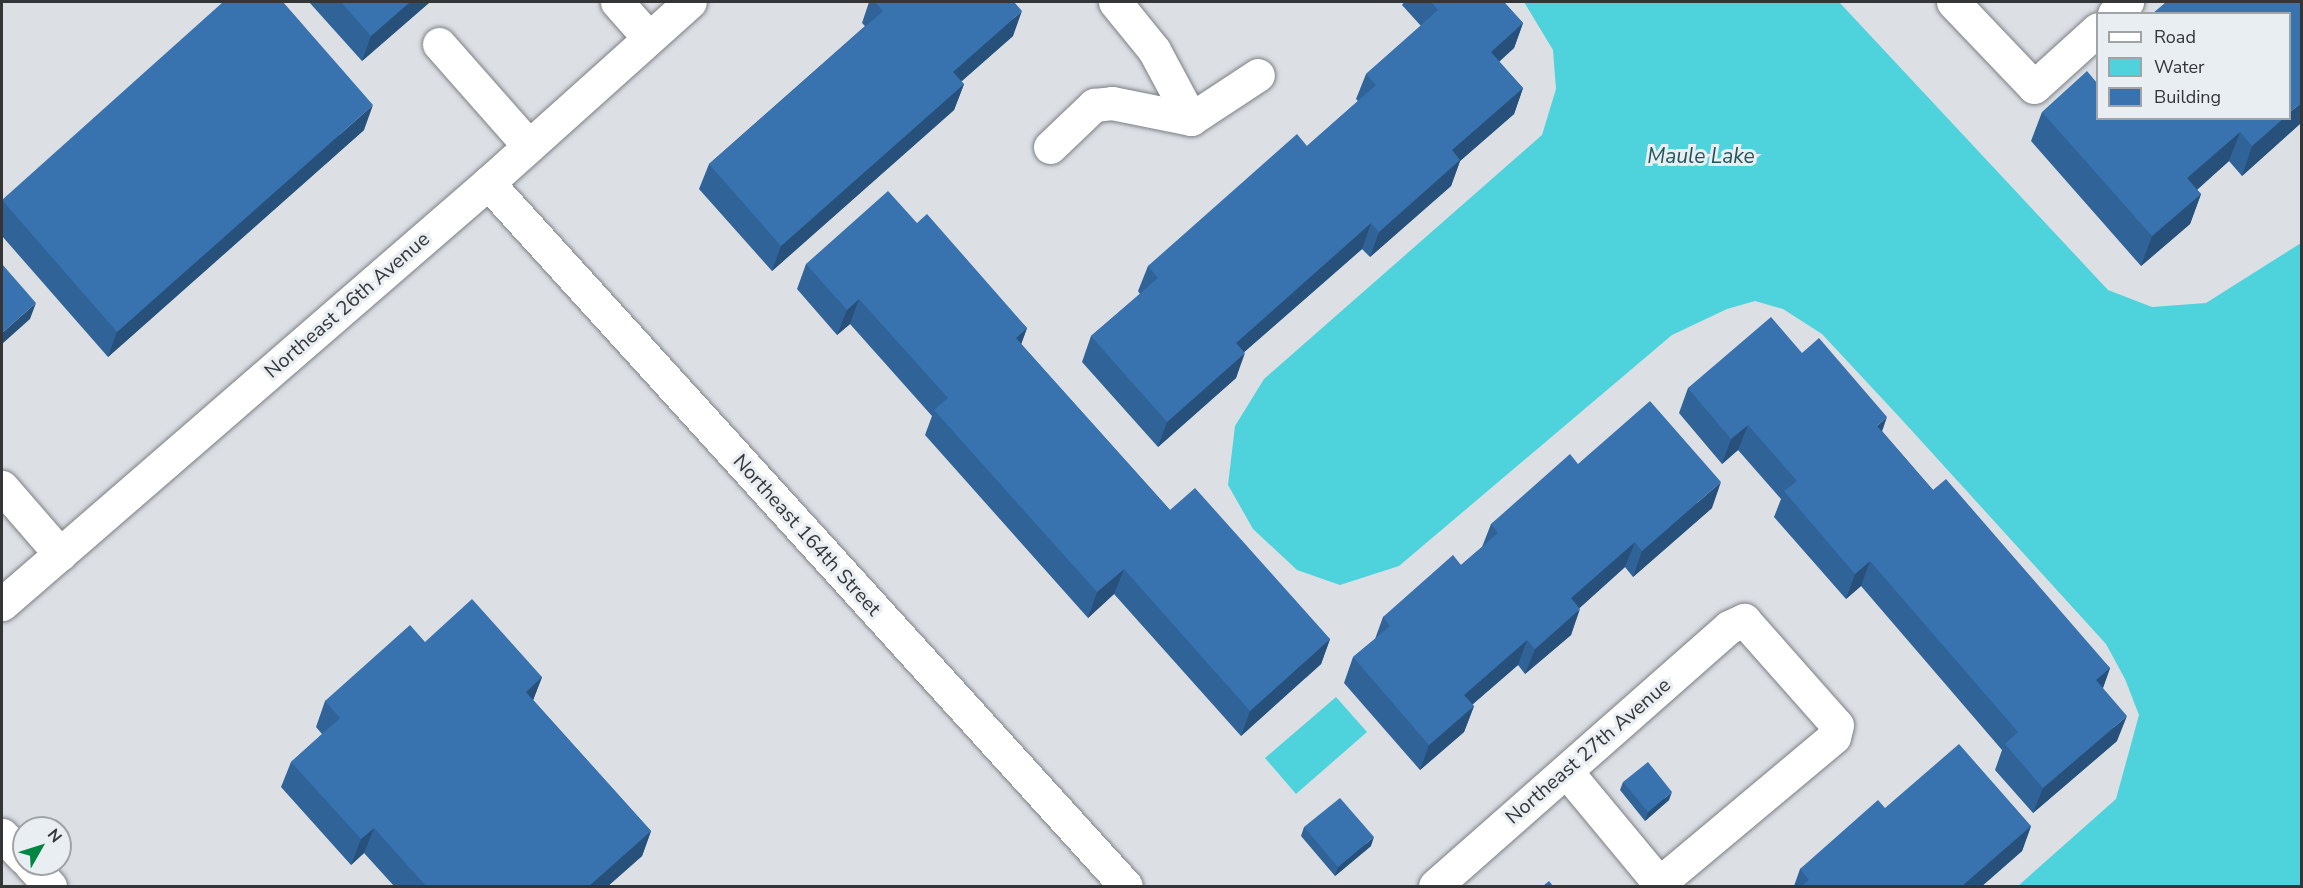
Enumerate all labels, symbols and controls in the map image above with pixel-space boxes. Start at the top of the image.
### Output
legend [2096,12,2291,120]
text: Road [2154,25,2196,49]
text: Water [2154,55,2205,79]
text: Building [2154,85,2221,109]
water label: Maule Lake [1647,143,1755,169]
street label: Northeast 26th Avenue [260,227,434,383]
street label: Northeast 164th Street [728,449,886,621]
street label: Northeast 27th Avenue [1501,673,1675,829]
north arrow [12,816,72,876]
text: N [42,824,67,848]

